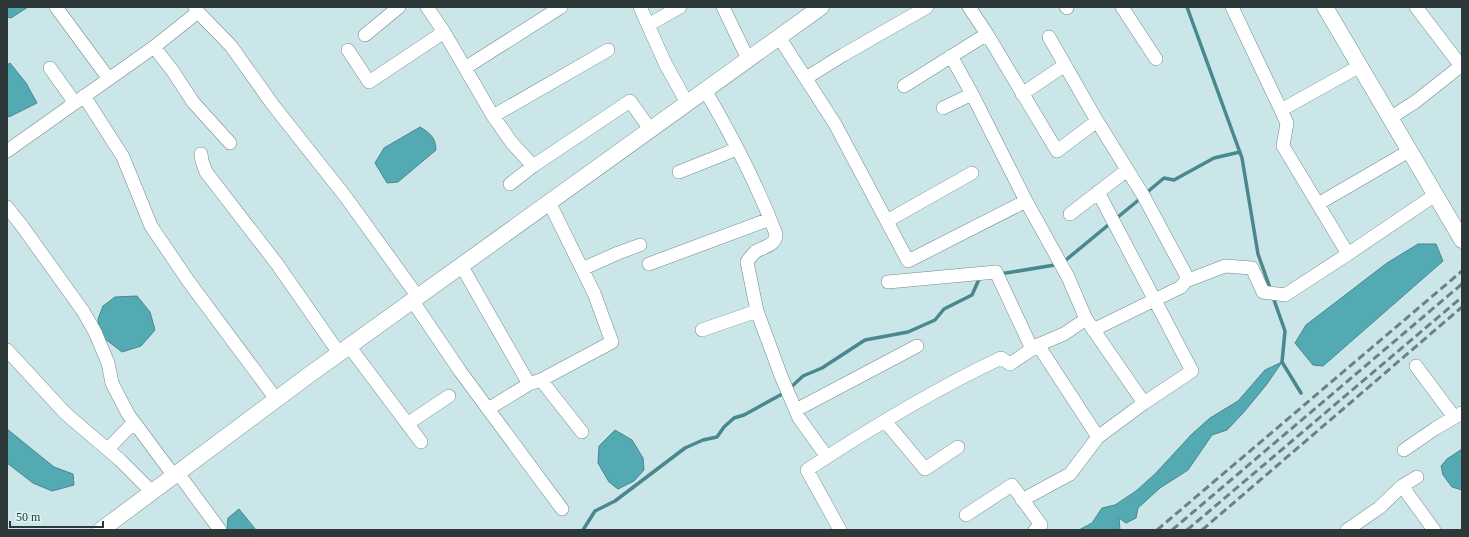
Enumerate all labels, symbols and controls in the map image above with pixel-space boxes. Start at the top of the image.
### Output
scale bar [10,503,103,529]
text: 50 m [16,510,41,524]

